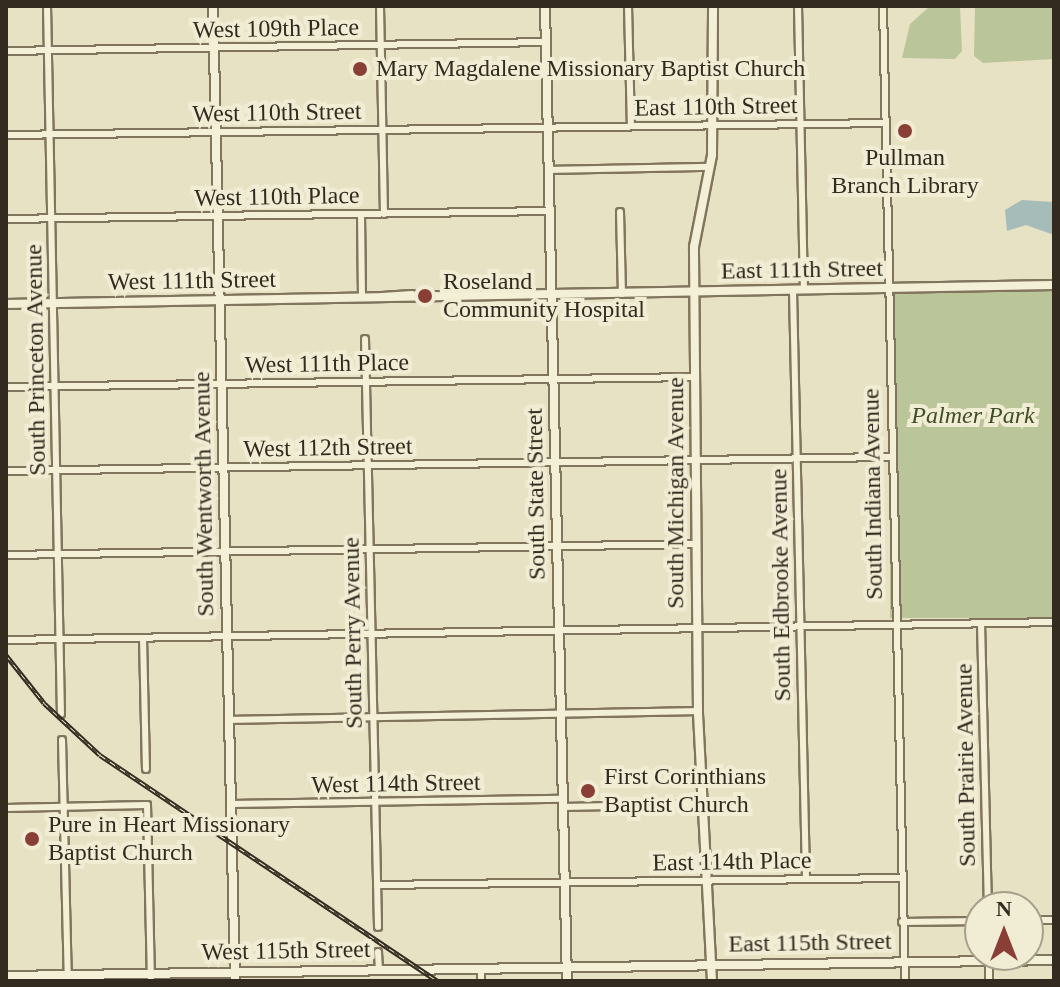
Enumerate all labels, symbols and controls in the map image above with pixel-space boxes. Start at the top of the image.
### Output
street label: West 109th Place [193,13,359,45]
place label: Mary Magdalene Missionary Baptist Church [376,55,805,83]
marker: Mary Magdalene Missionary Baptist Church [351,60,369,78]
street label: East 110th Street [634,91,798,123]
street label: West 110th Street [192,97,362,129]
marker: Pullman Branch Library [896,122,914,140]
place label: Pullman Branch Library [831,144,979,200]
street label: West 110th Place [194,181,360,213]
street label: South Princeton Avenue [20,243,52,477]
street label: East 111th Street [721,254,883,286]
street label: West 111th Street [108,265,276,297]
place label: Roseland Community Hospital [443,268,645,324]
marker: Roseland Community Hospital [414,285,436,307]
street label: West 111th Place [245,348,409,380]
street label: South Wentworth Avenue [187,370,221,618]
street label: South Michigan Avenue [662,377,690,609]
street label: South Indiana Avenue [857,387,889,601]
park label: Palmer Park [911,402,1035,430]
street label: South State Street [520,408,552,580]
street label: West 112th Street [243,432,413,464]
street label: South Edbrooke Avenue [765,468,797,702]
street label: South Perry Avenue [337,536,369,730]
street label: South Prairie Avenue [950,662,982,868]
place label: First Corinthians Baptist Church [604,763,766,819]
street label: West 114th Street [311,768,481,800]
marker: First Corinthians Baptist Church [579,782,597,800]
place label: Pure in Heart Missionary Baptist Church [48,811,290,867]
marker: Pure in Heart Missionary Baptist Church [23,830,41,848]
street label: East 114th Place [652,846,812,878]
north arrow [964,891,1044,971]
text: N [996,896,1012,921]
street label: East 115th Street [728,927,892,959]
street label: West 115th Street [201,935,371,967]

